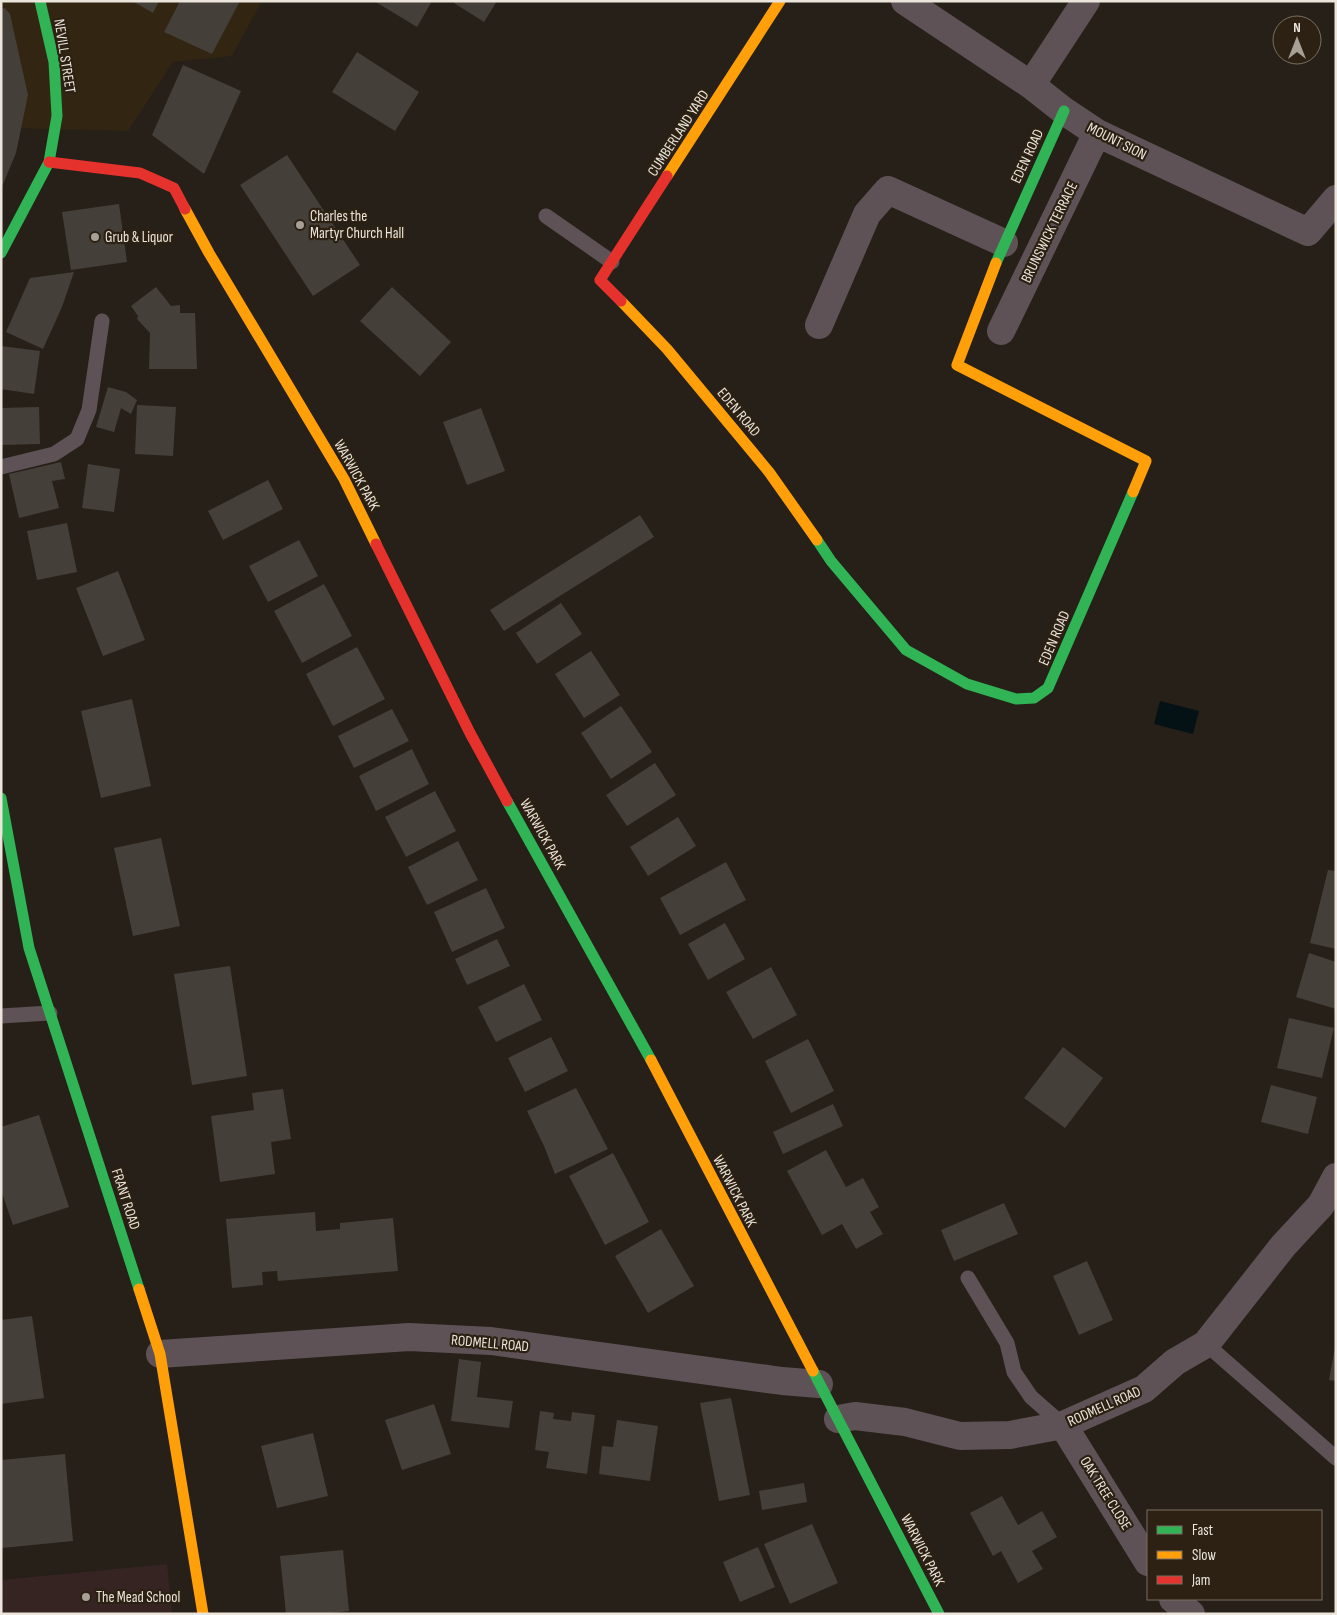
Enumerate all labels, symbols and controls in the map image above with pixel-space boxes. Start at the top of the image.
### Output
north arrow [1272,15,1322,65]
street label: NEVILL STREET [49,18,80,95]
text: N [1293,19,1301,36]
street label: CUMBERLAND YARD [643,86,713,180]
street label: MOUNT SION [1084,118,1150,165]
street label: EDEN ROAD [1007,126,1048,186]
street label: BRUNSWICK TERRACE [1017,179,1082,286]
place label: Charles the Martyr Church Hall [310,207,404,243]
marker: Charles the Martyr Church Hall [294,219,306,231]
place label: Grub & Liquor [105,228,174,247]
marker: Grub & Liquor [89,231,101,243]
street label: EDEN ROAD [713,384,764,441]
street label: WARWICK PARK [329,436,384,514]
street label: EDEN ROAD [1034,608,1074,668]
street label: WARWICK PARK [515,795,570,873]
street label: WARWICK PARK [708,1152,761,1230]
street label: FRANT ROAD [107,1166,144,1232]
street label: RODMELL ROAD [450,1331,530,1356]
street label: RODMELL ROAD [1065,1382,1144,1431]
street label: OAK TREE CLOSE [1075,1453,1136,1534]
legend [1147,1510,1322,1600]
street label: WARWICK PARK [896,1511,949,1589]
text: Fast [1192,1521,1214,1540]
text: Slow [1192,1546,1216,1565]
text: Jam [1191,1571,1210,1590]
place label: The Mead School [96,1588,180,1607]
marker: The Mead School [80,1591,92,1603]

